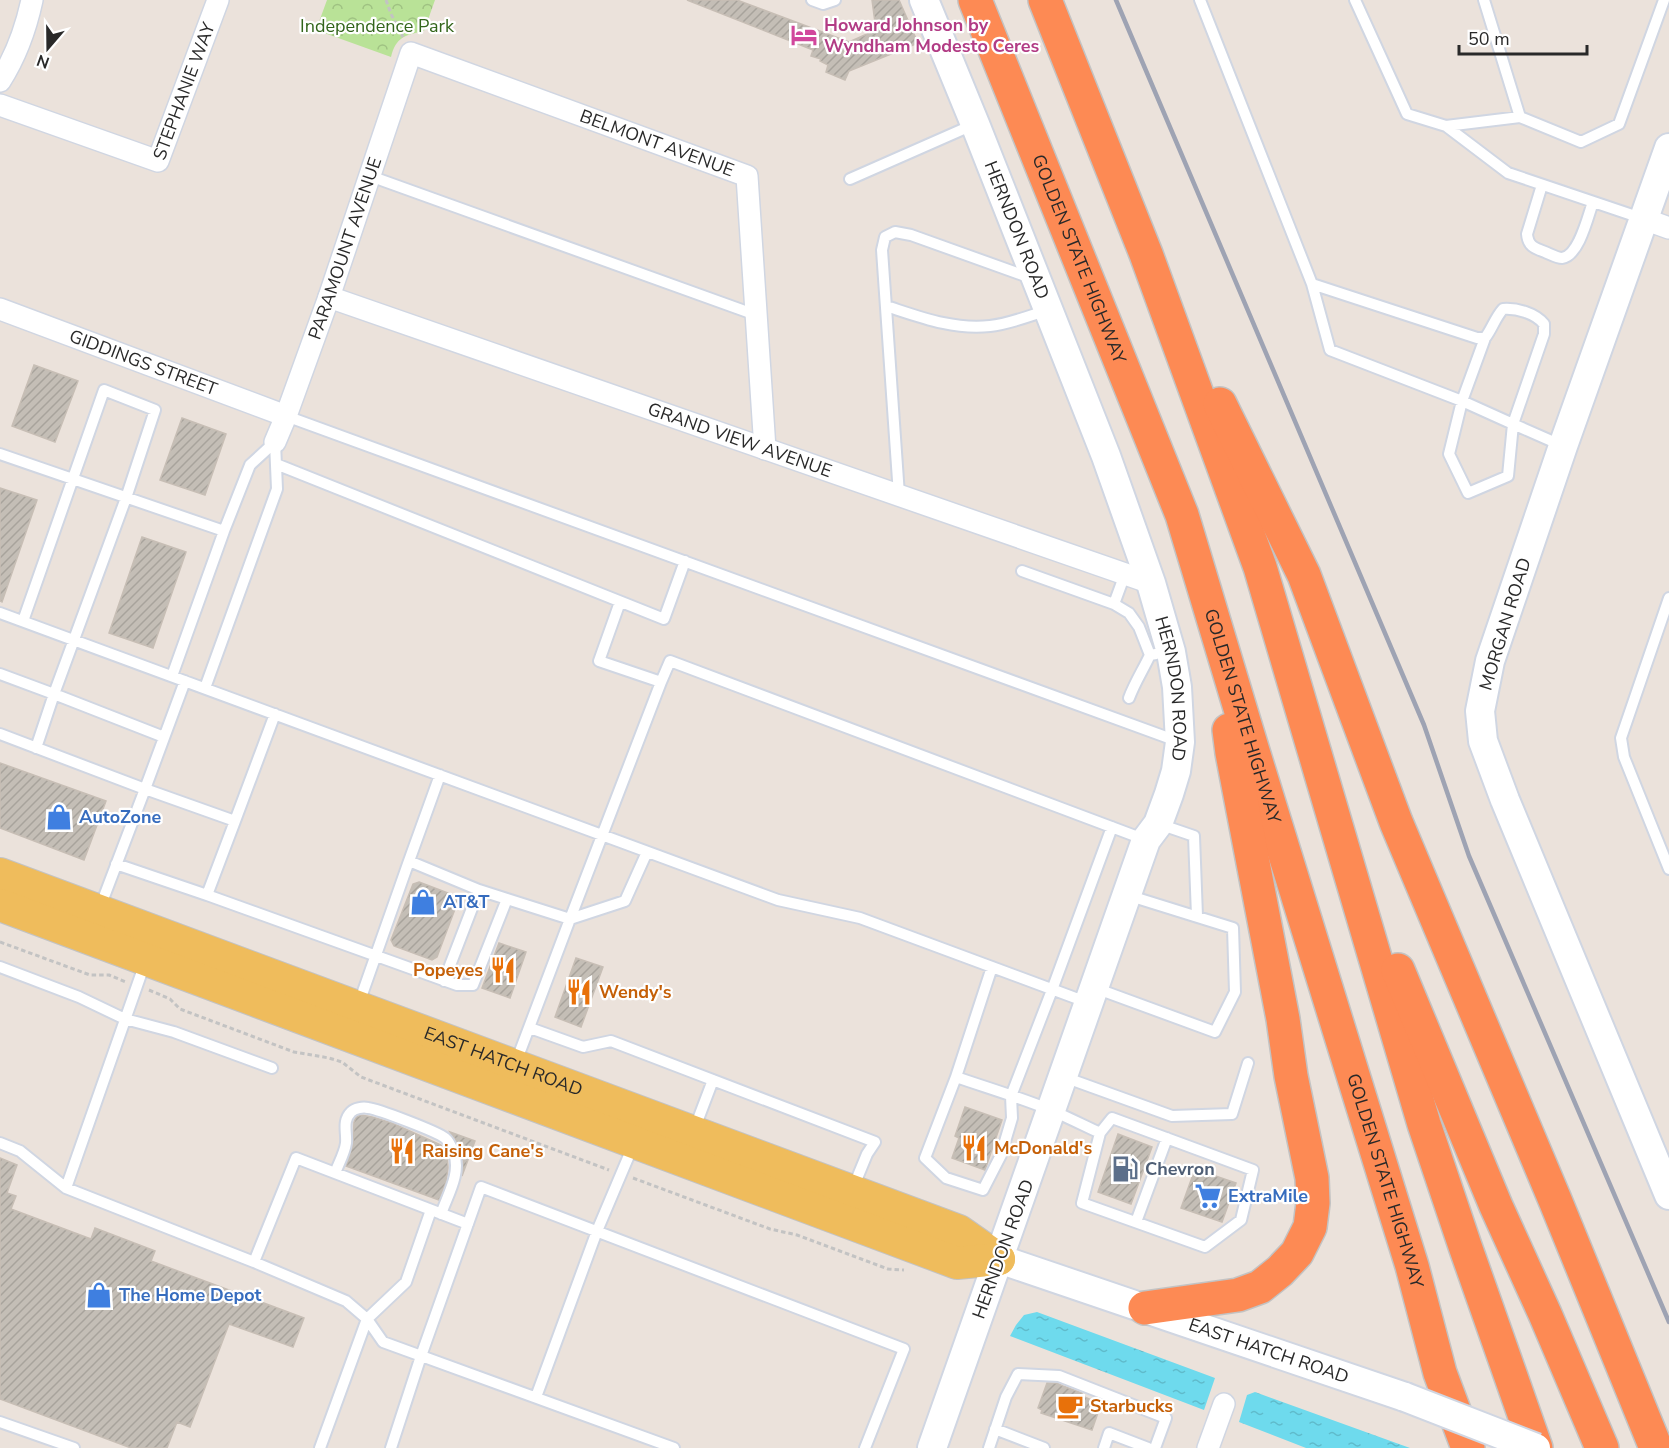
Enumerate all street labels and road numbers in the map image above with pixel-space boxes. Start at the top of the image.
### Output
street label: STEPHANIE WAY [147,19,221,163]
street label: BELMONT AVENUE [576,104,737,182]
street label: GOLDEN STATE HIGHWAY [1026,151,1132,367]
street label: PARAMOUNT AVENUE [303,154,387,343]
street label: HERNDON ROAD [979,157,1055,303]
street label: GIDDINGS STREET [66,324,221,401]
street label: GRAND VIEW AVENUE [645,397,835,483]
street label: MORGAN ROAD [1473,555,1537,693]
street label: GOLDEN STATE HIGHWAY [1199,606,1287,827]
street label: HERNDON ROAD [1149,613,1192,763]
street label: EAST HATCH ROAD [421,1021,586,1102]
street label: GOLDEN STATE HIGHWAY [1341,1070,1429,1291]
street label: HERNDON ROAD [967,1176,1039,1322]
street label: EAST HATCH ROAD [1186,1312,1352,1389]

